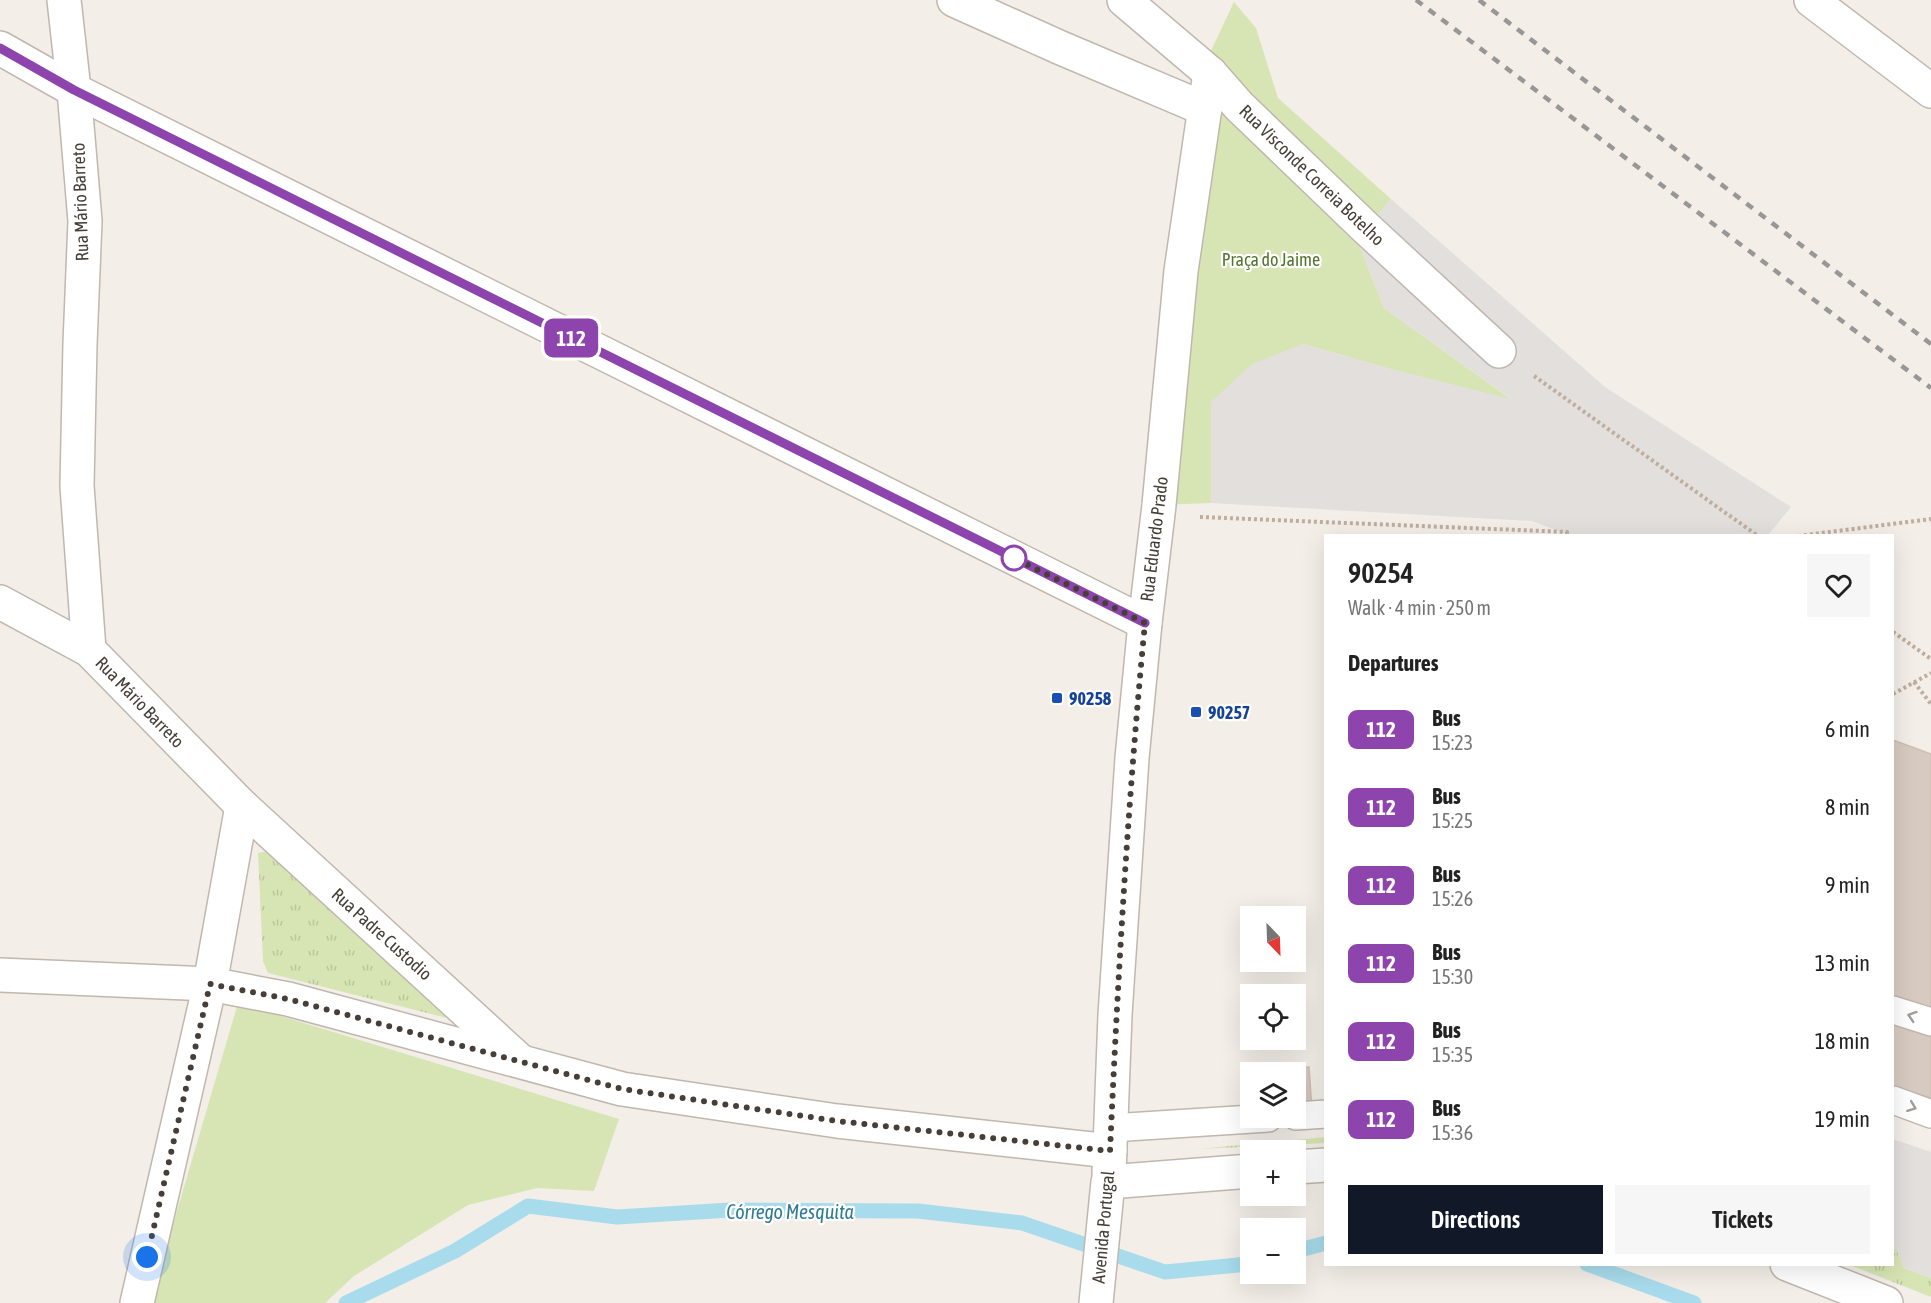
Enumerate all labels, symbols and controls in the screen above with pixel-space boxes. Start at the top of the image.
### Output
street label: Rua Visconde Correia Botelho [1235,100,1389,250]
street label: Rua Mário Barreto [67,142,93,262]
park label: Praça do Jaime [1222,249,1320,270]
line badge: 112 [536,318,606,358]
text: 112 [556,326,586,350]
street label: Rua Eduardo Prado [1136,475,1172,603]
unlabelled marker [1001,545,1027,571]
button: heart [1807,554,1870,617]
text: 90254 [1348,557,1414,589]
text: Walk · 4 min · 250 m [1348,596,1491,619]
text: Departures [1348,650,1438,676]
street label: Rua Mário Barreto [91,652,189,752]
place label: 90258 [1069,688,1112,709]
marker: 90258 [1050,691,1064,705]
place label: 90257 [1208,702,1250,723]
marker: 90257 [1189,705,1203,719]
text: Bus [1432,705,1461,731]
text: 6 min [1825,716,1870,742]
text: 112 [1366,717,1396,741]
text: 15:23 [1432,731,1473,754]
text: Bus [1432,783,1461,809]
text: 8 min [1825,794,1870,820]
text: 112 [1366,795,1396,819]
text: 15:25 [1432,809,1473,832]
text: Bus [1432,861,1461,887]
text: 9 min [1825,872,1870,898]
text: 112 [1366,873,1396,897]
street label: Rua Padre Custodio [328,884,436,984]
text: 15:26 [1432,887,1473,910]
north arrow [1240,906,1306,972]
map controls [1240,906,1306,1284]
text: Bus [1432,939,1461,965]
text: 13 min [1815,950,1870,976]
text: 112 [1366,951,1396,975]
text: 15:30 [1432,965,1473,988]
button: locate [1240,984,1306,1050]
one-way arrow [1907,1011,1918,1023]
text: Bus [1432,1017,1461,1043]
text: 18 min [1815,1028,1870,1054]
text: 112 [1366,1029,1396,1053]
text: 15:35 [1432,1043,1473,1066]
button: layers [1240,1062,1306,1128]
text: Bus [1432,1095,1461,1121]
one-way arrow [1906,1100,1917,1112]
text: 19 min [1815,1106,1870,1132]
text: 112 [1366,1107,1396,1131]
text: 15:36 [1432,1121,1473,1144]
button: + [1240,1140,1306,1206]
street label: Avenida Portugal [1088,1170,1118,1284]
button: Directions [1348,1185,1603,1254]
button: Tickets [1615,1185,1870,1254]
water label: Córrego Mesquita [726,1200,854,1223]
button: − [1240,1218,1306,1284]
your location [132,1242,162,1272]

